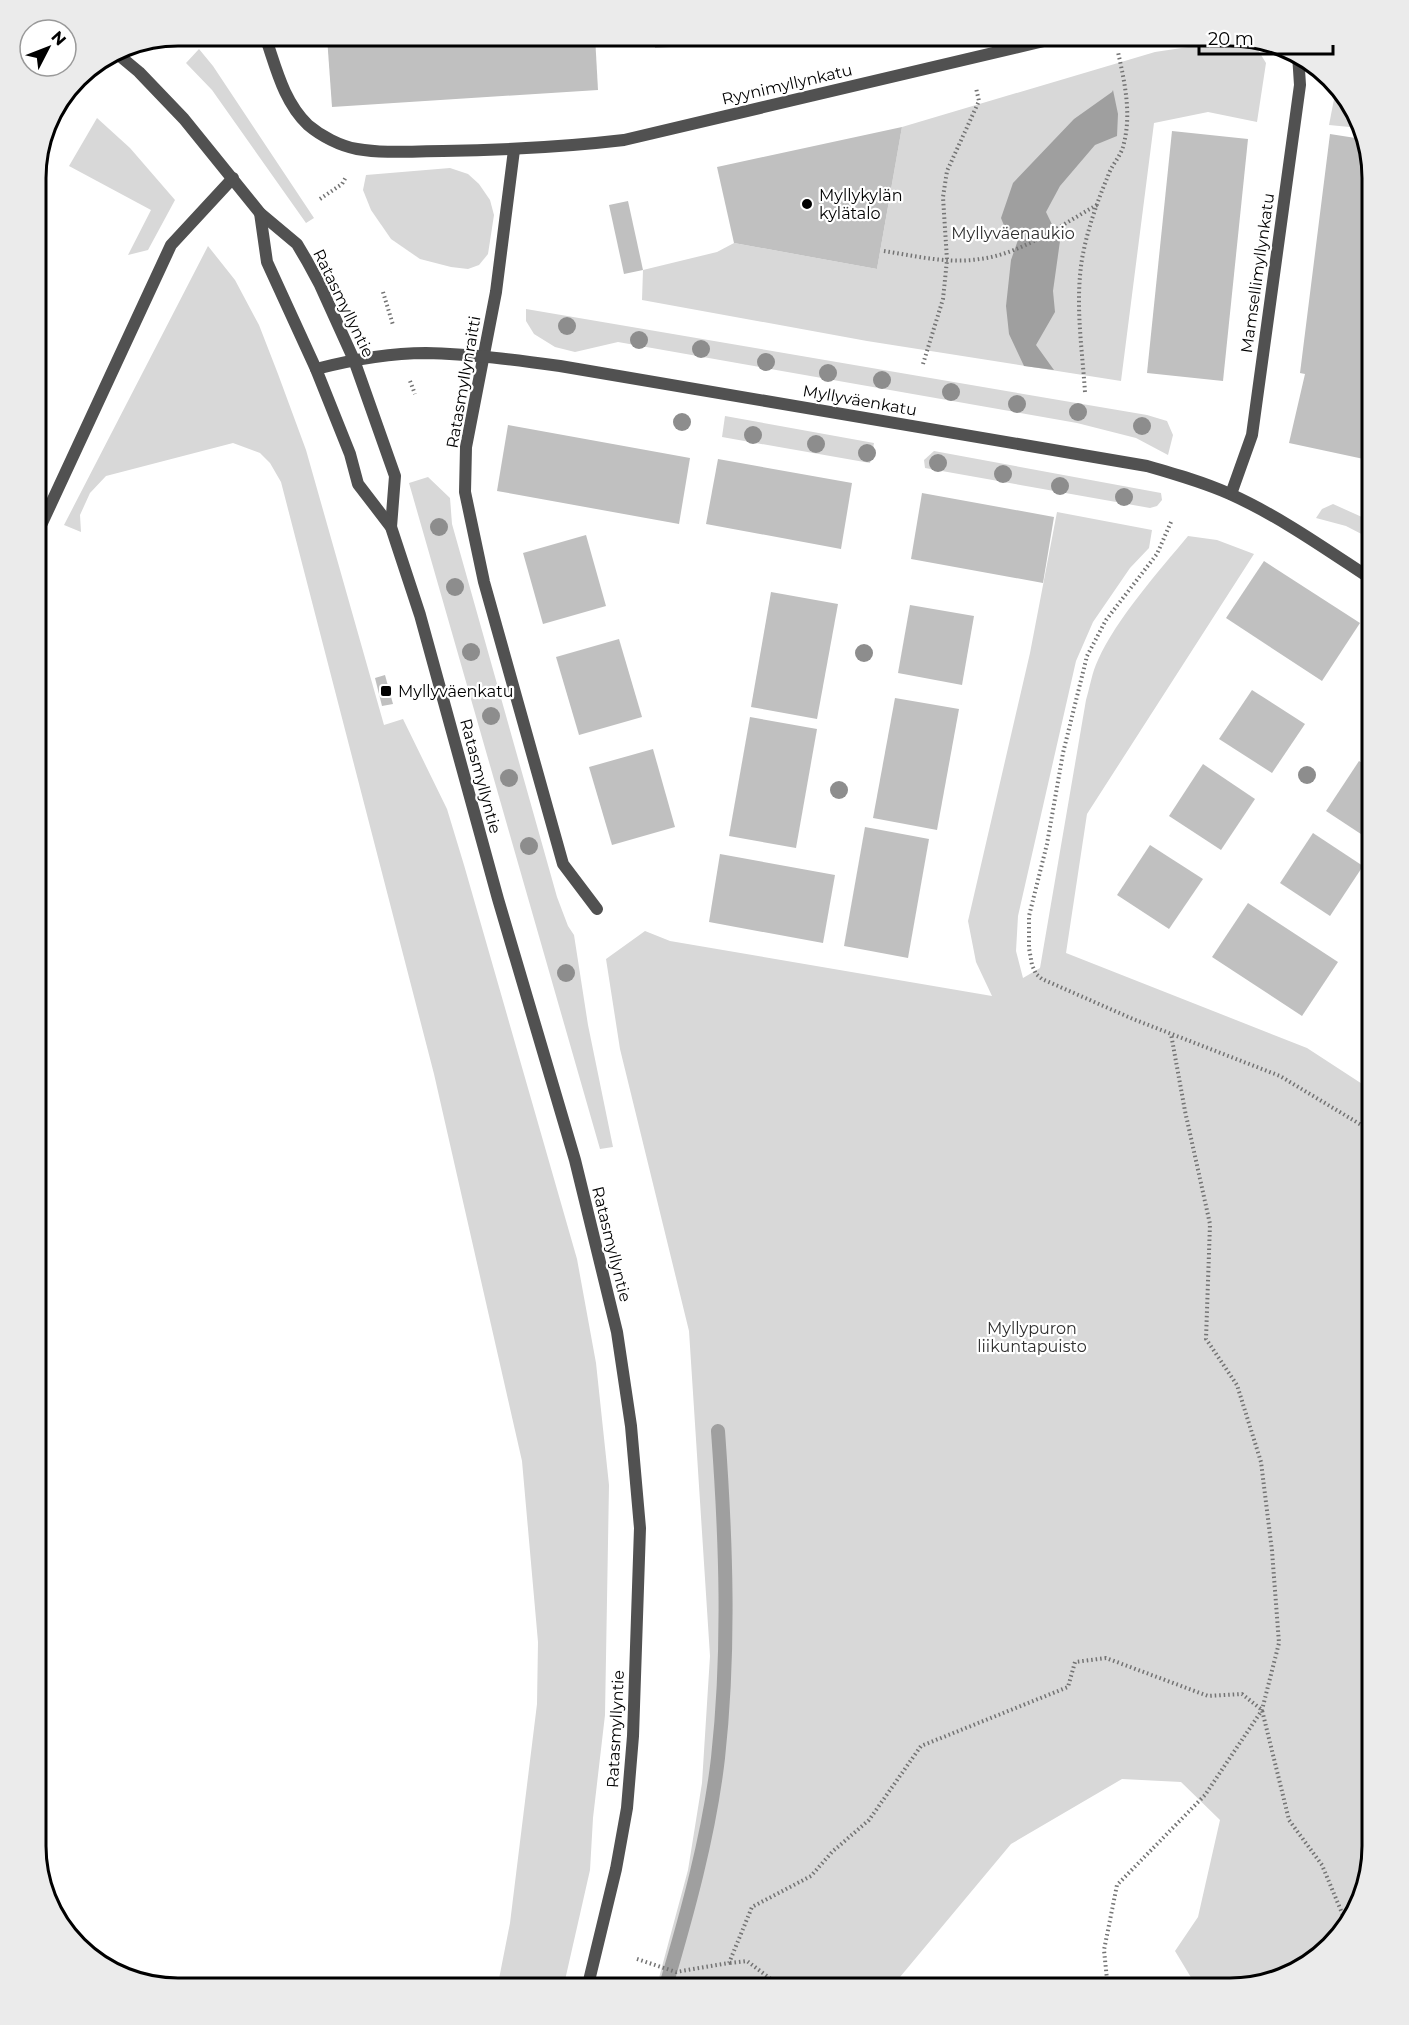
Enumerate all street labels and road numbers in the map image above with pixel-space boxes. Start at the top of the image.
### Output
street label: Ryynimyllynkatu [720,60,854,109]
street label: Mamsellimyllynkatu [1237,192,1278,354]
street label: Ratasmyllyntie [309,246,378,360]
street label: Ratasmyllynraitti [442,314,484,450]
street label: Myllyväenkatu [801,381,918,420]
street label: Ratasmyllyntie [456,717,505,836]
street label: Ratasmyllyntie [588,1184,635,1304]
street label: Ratasmyllyntie [603,1670,628,1789]

